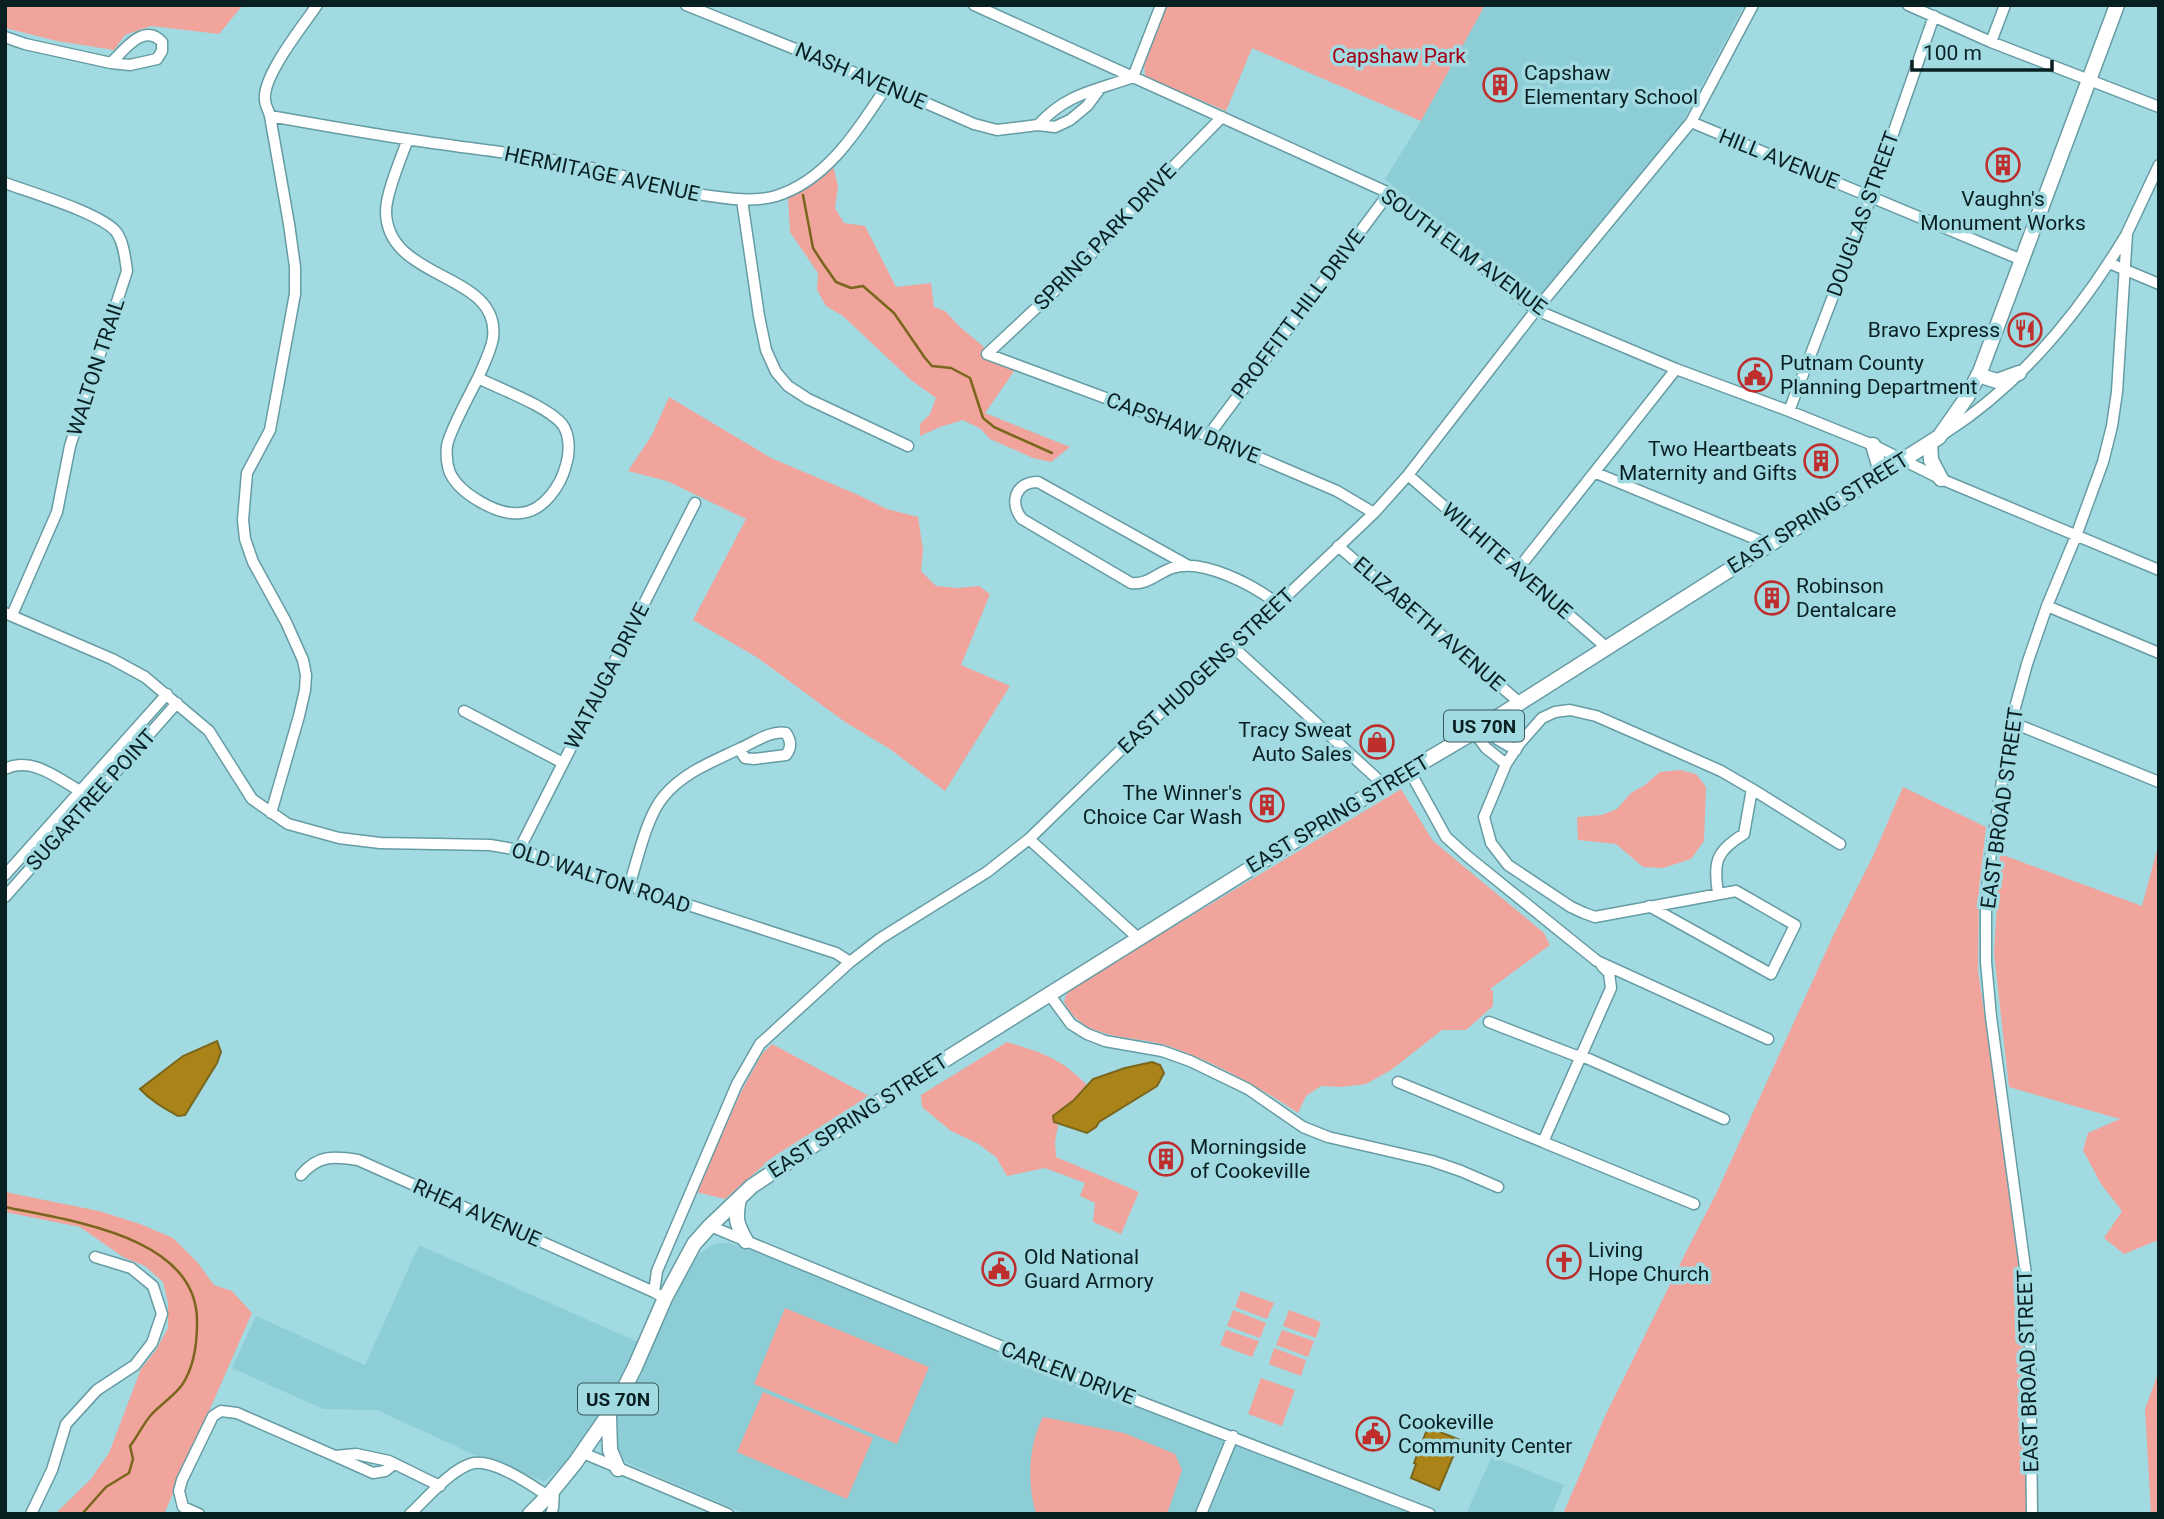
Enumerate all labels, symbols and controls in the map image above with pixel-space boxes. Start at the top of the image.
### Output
scale bar [1912,28,2052,72]
street label: NASH AVENUE [792,38,930,114]
text: 100 m [1923,41,1982,65]
park label: Capshaw Park [1332,44,1466,68]
place label: Capshaw Elementary School [1524,61,1698,109]
building icon: Capshaw Elementary School [1481,66,1519,104]
street label: HILL AVENUE [1716,124,1843,194]
street label: DOUGLAS STREET [1822,128,1904,300]
street label: HERMITAGE AVENUE [502,142,702,206]
building icon: Vaughn's Monument Works [1984,146,2022,184]
street label: SPRING PARK DRIVE [1029,159,1181,315]
street label: SOUTH ELM AVENUE [1377,184,1551,320]
place label: Vaughn's Monument Works [1920,187,2086,235]
street label: PROFFITT HILL DRIVE [1227,225,1369,403]
street label: WALTON TRAIL [62,295,130,439]
restaurant icon: Bravo Express [2006,311,2044,349]
place label: Bravo Express [1868,318,2000,342]
place label: Putnam County Planning Department [1780,351,1977,399]
public building icon: Putnam County Planning Department [1736,356,1774,394]
street label: CAPSHAW DRIVE [1103,388,1263,468]
place label: Two Heartbeats Maternity and Gifts [1619,437,1797,485]
building icon: Two Heartbeats Maternity and Gifts [1802,442,1840,480]
street label: EAST SPRING STREET [1723,447,1913,579]
street label: WILHITE AVENUE [1437,498,1577,624]
street label: ELIZABETH AVENUE [1349,552,1509,696]
place label: Robinson Dentalcare [1796,574,1896,622]
building icon: Robinson Dentalcare [1753,579,1791,617]
street label: EAST HUDGENS STREET [1113,583,1299,759]
street label: WATAUGA DRIVE [560,599,654,753]
street label: EAST BROAD STREET [1976,705,2028,910]
road number: US 70N [1444,710,1524,741]
place label: Tracy Sweat Auto Sales [1238,718,1352,766]
shop icon: Tracy Sweat Auto Sales [1358,723,1396,761]
street label: SUGARTREE POINT [21,724,161,875]
street label: EAST SPRING STREET [1242,750,1434,878]
place label: The Winner's Choice Car Wash [1083,781,1242,829]
building icon: The Winner's Choice Car Wash [1248,786,1286,824]
street label: OLD WALTON ROAD [509,838,693,918]
street label: EAST SPRING STREET [764,1049,953,1183]
place label: Morningside of Cookeville [1190,1135,1310,1183]
building icon: Morningside of Cookeville [1147,1140,1185,1178]
street label: RHEA AVENUE [409,1174,545,1252]
place label: Living Hope Church [1588,1238,1709,1286]
church icon: Living Hope Church [1545,1243,1583,1281]
place label: Old National Guard Armory [1024,1245,1154,1293]
public building icon: Old National Guard Armory [980,1250,1018,1288]
street label: EAST BROAD STREET [2012,1269,2044,1473]
street label: CARLEN DRIVE [998,1336,1138,1410]
road number: US 70N [578,1384,658,1414]
place label: Cookeville Community Center [1398,1410,1572,1458]
public building icon: Cookeville Community Center [1354,1415,1392,1453]

